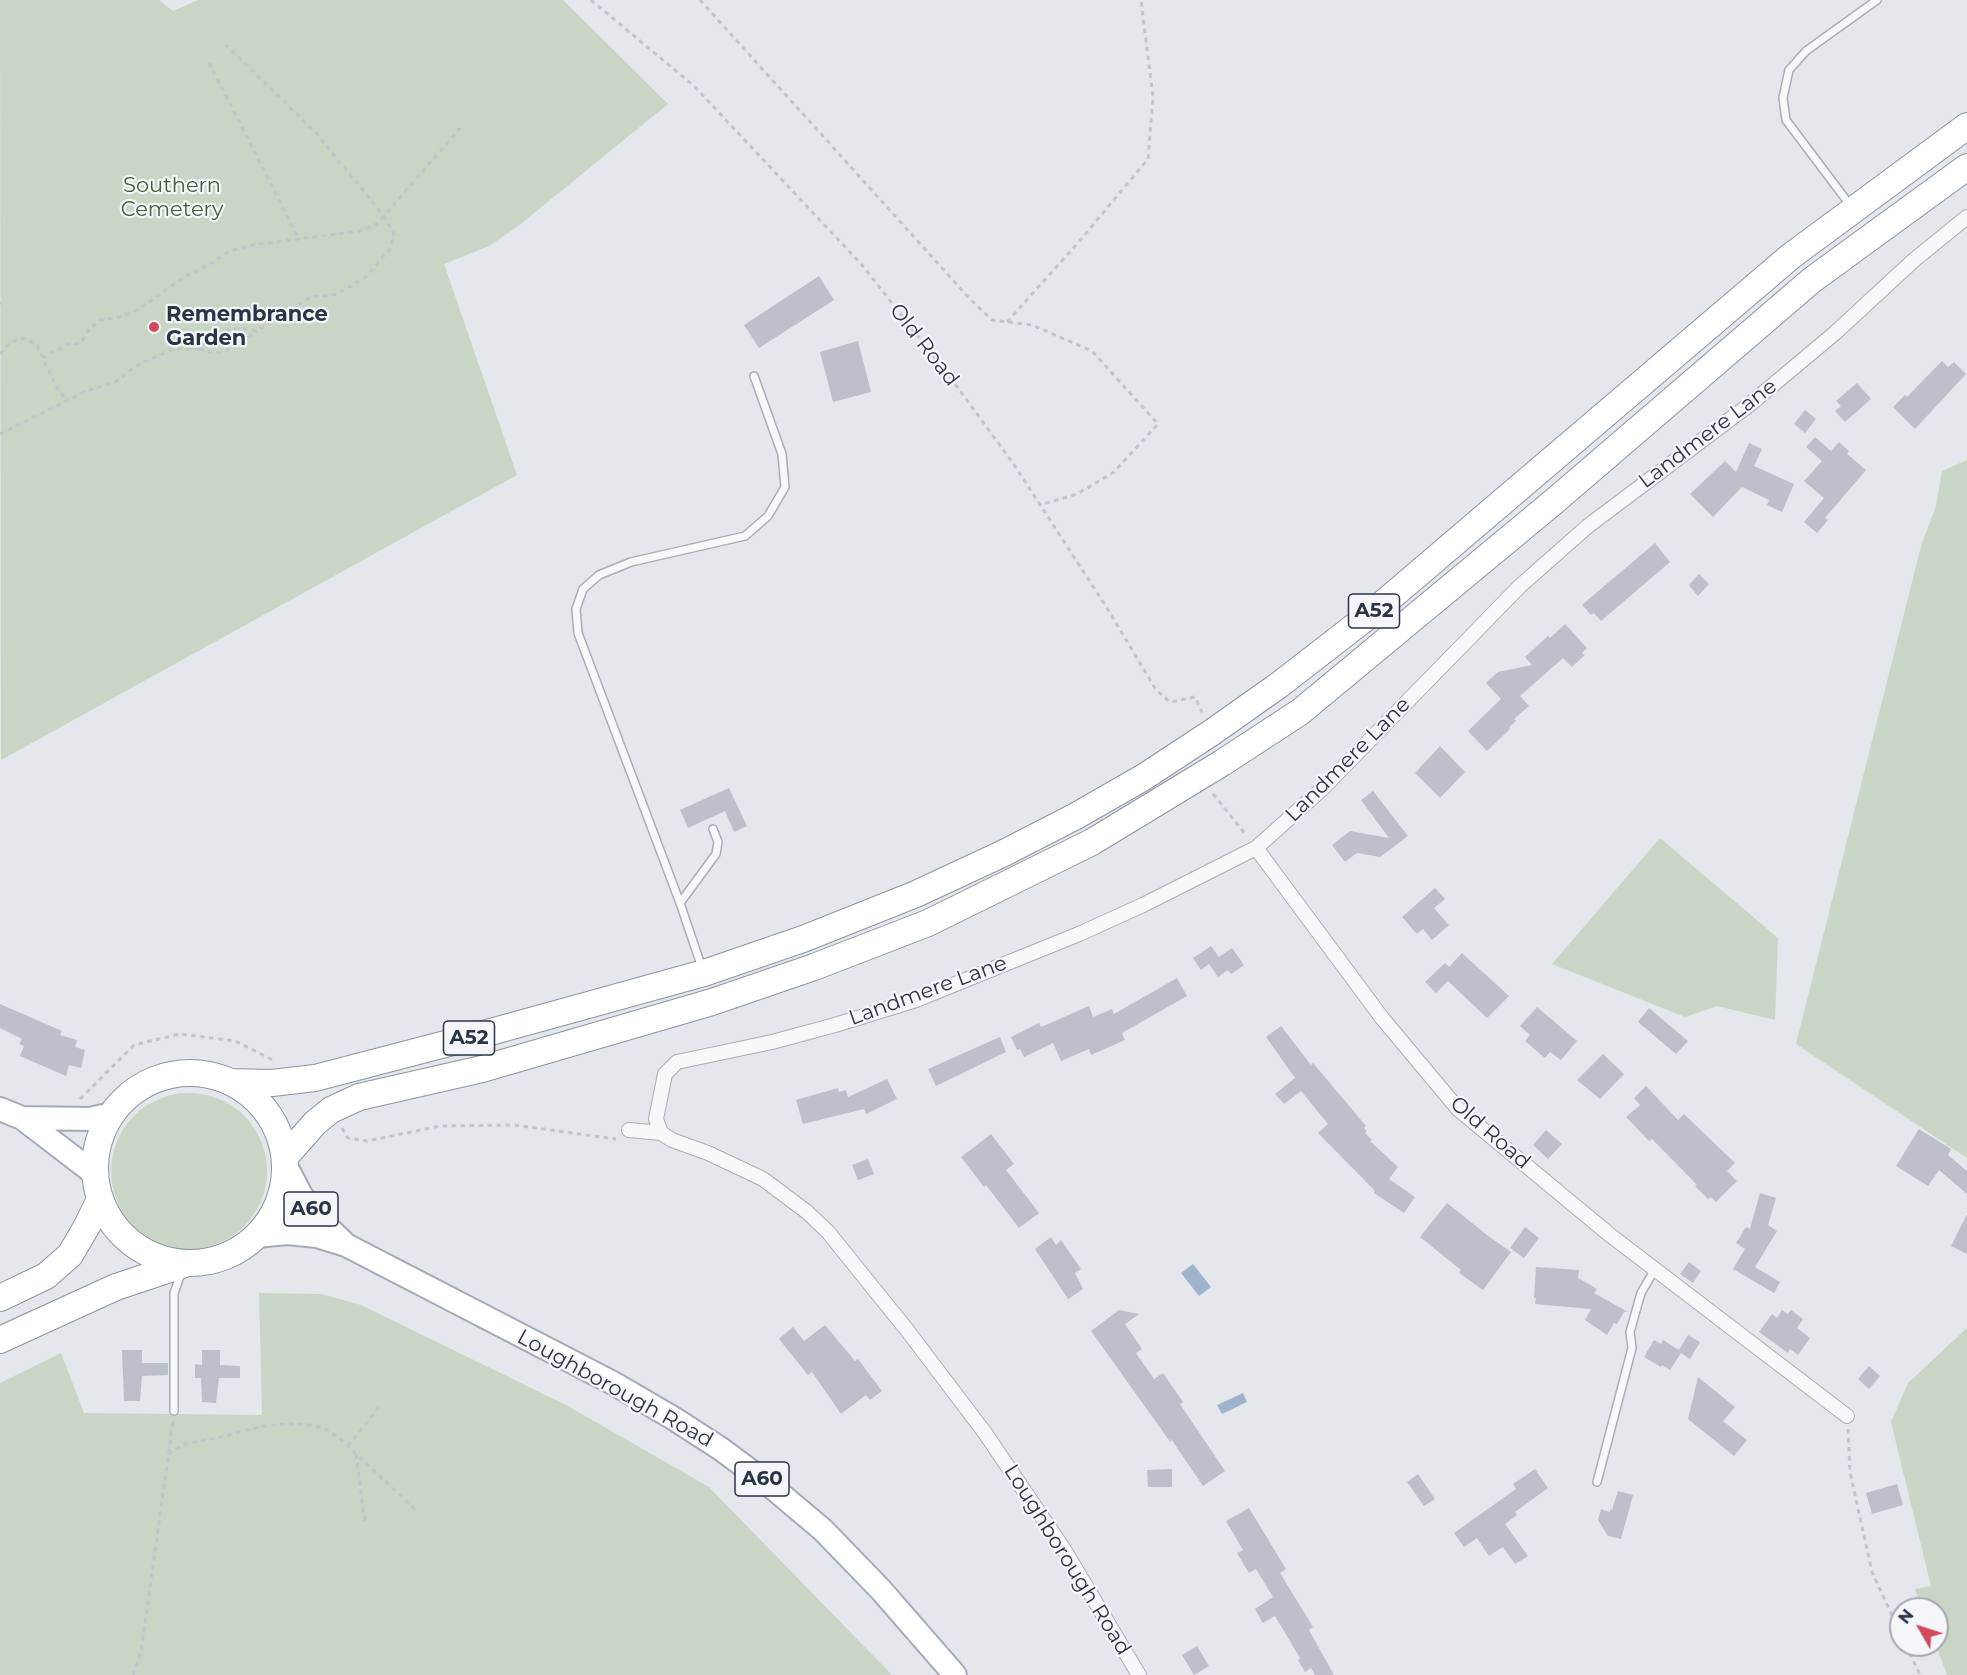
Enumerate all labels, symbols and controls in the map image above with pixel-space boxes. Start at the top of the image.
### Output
park label: Southern Cemetery [121,173,223,223]
street label: Old Road [884,299,964,391]
place label: Remembrance Garden [166,302,328,352]
marker: Remembrance Garden [147,320,161,334]
street label: Landmere Lane [1634,374,1782,494]
road number: A52 [1348,594,1400,628]
street label: Landmere Lane [1280,692,1416,828]
street label: Landmere Lane [846,951,1010,1031]
road number: A52 [444,1021,494,1055]
street label: Old Road [1445,1091,1535,1175]
road number: A60 [284,1192,338,1226]
street label: Loughborough Road [513,1325,717,1453]
street label: Loughborough Road [998,1460,1136,1660]
road number: A60 [735,1462,789,1496]
north arrow [1889,1597,1949,1657]
text: N [1895,1606,1918,1628]

